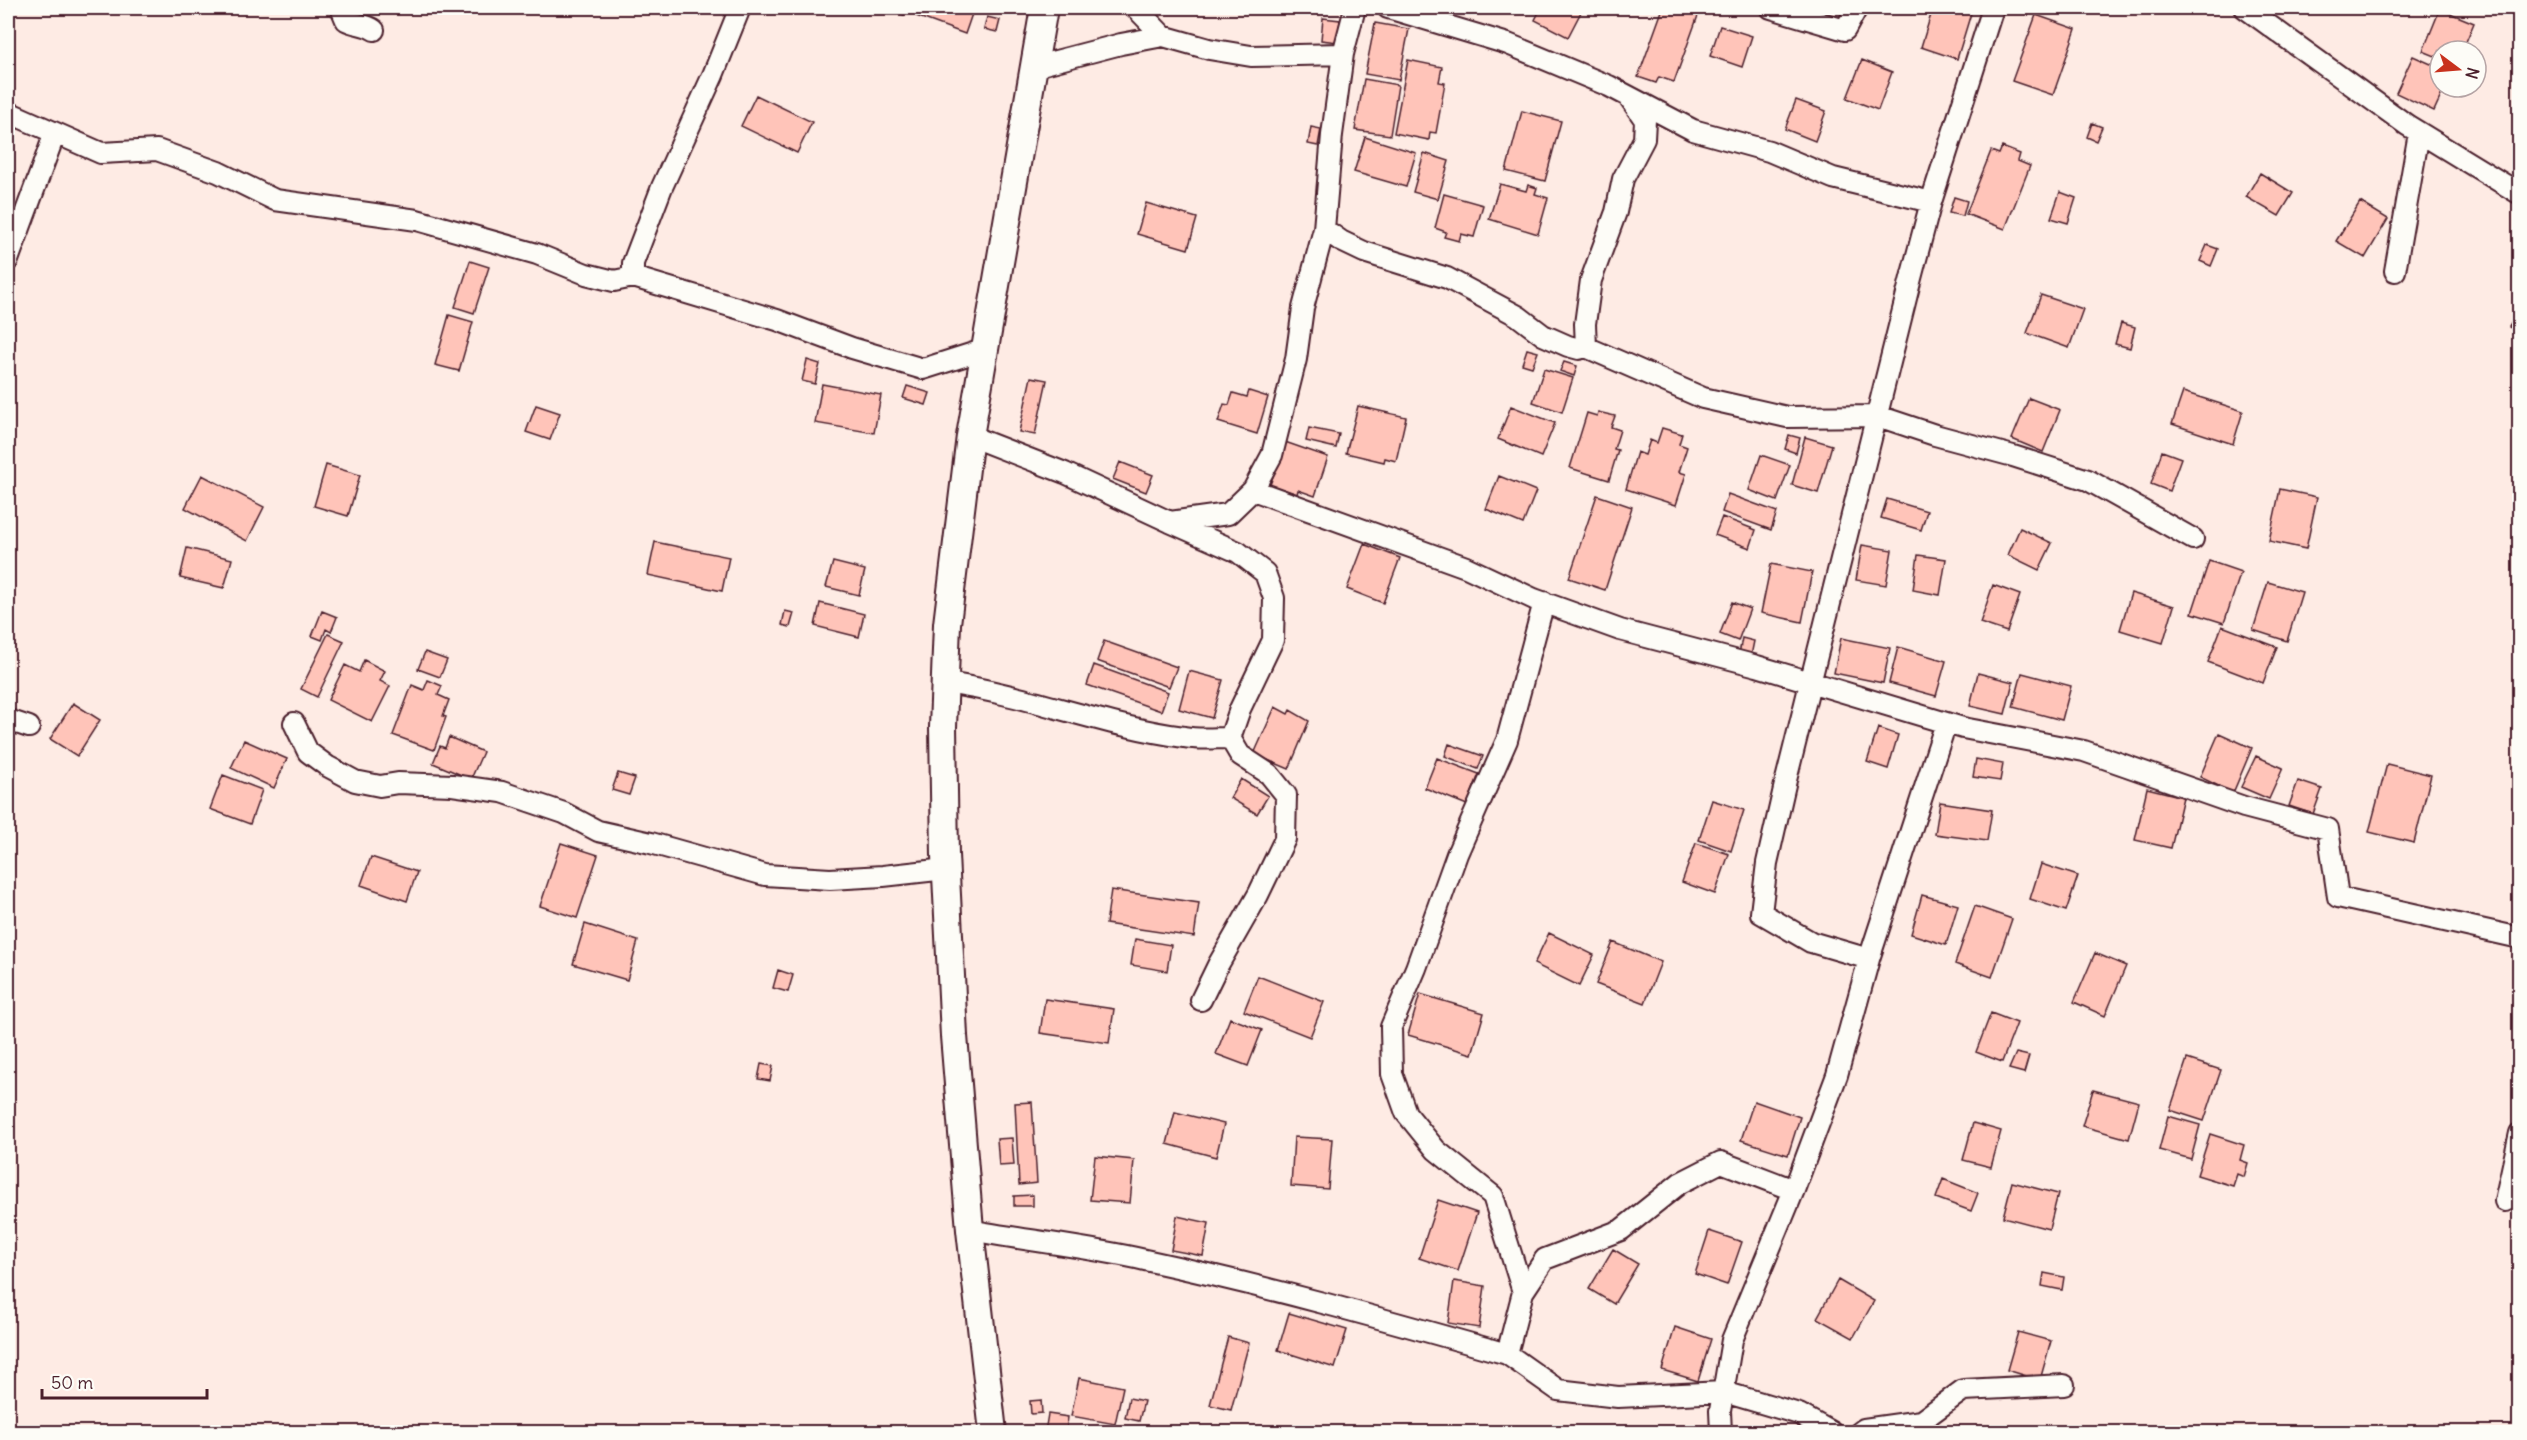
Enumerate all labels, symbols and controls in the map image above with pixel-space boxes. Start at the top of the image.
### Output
north arrow [2428,39,2488,99]
text: N [2461,65,2484,81]
scale bar [42,1362,207,1400]
text: 50 m [51,1371,93,1394]

